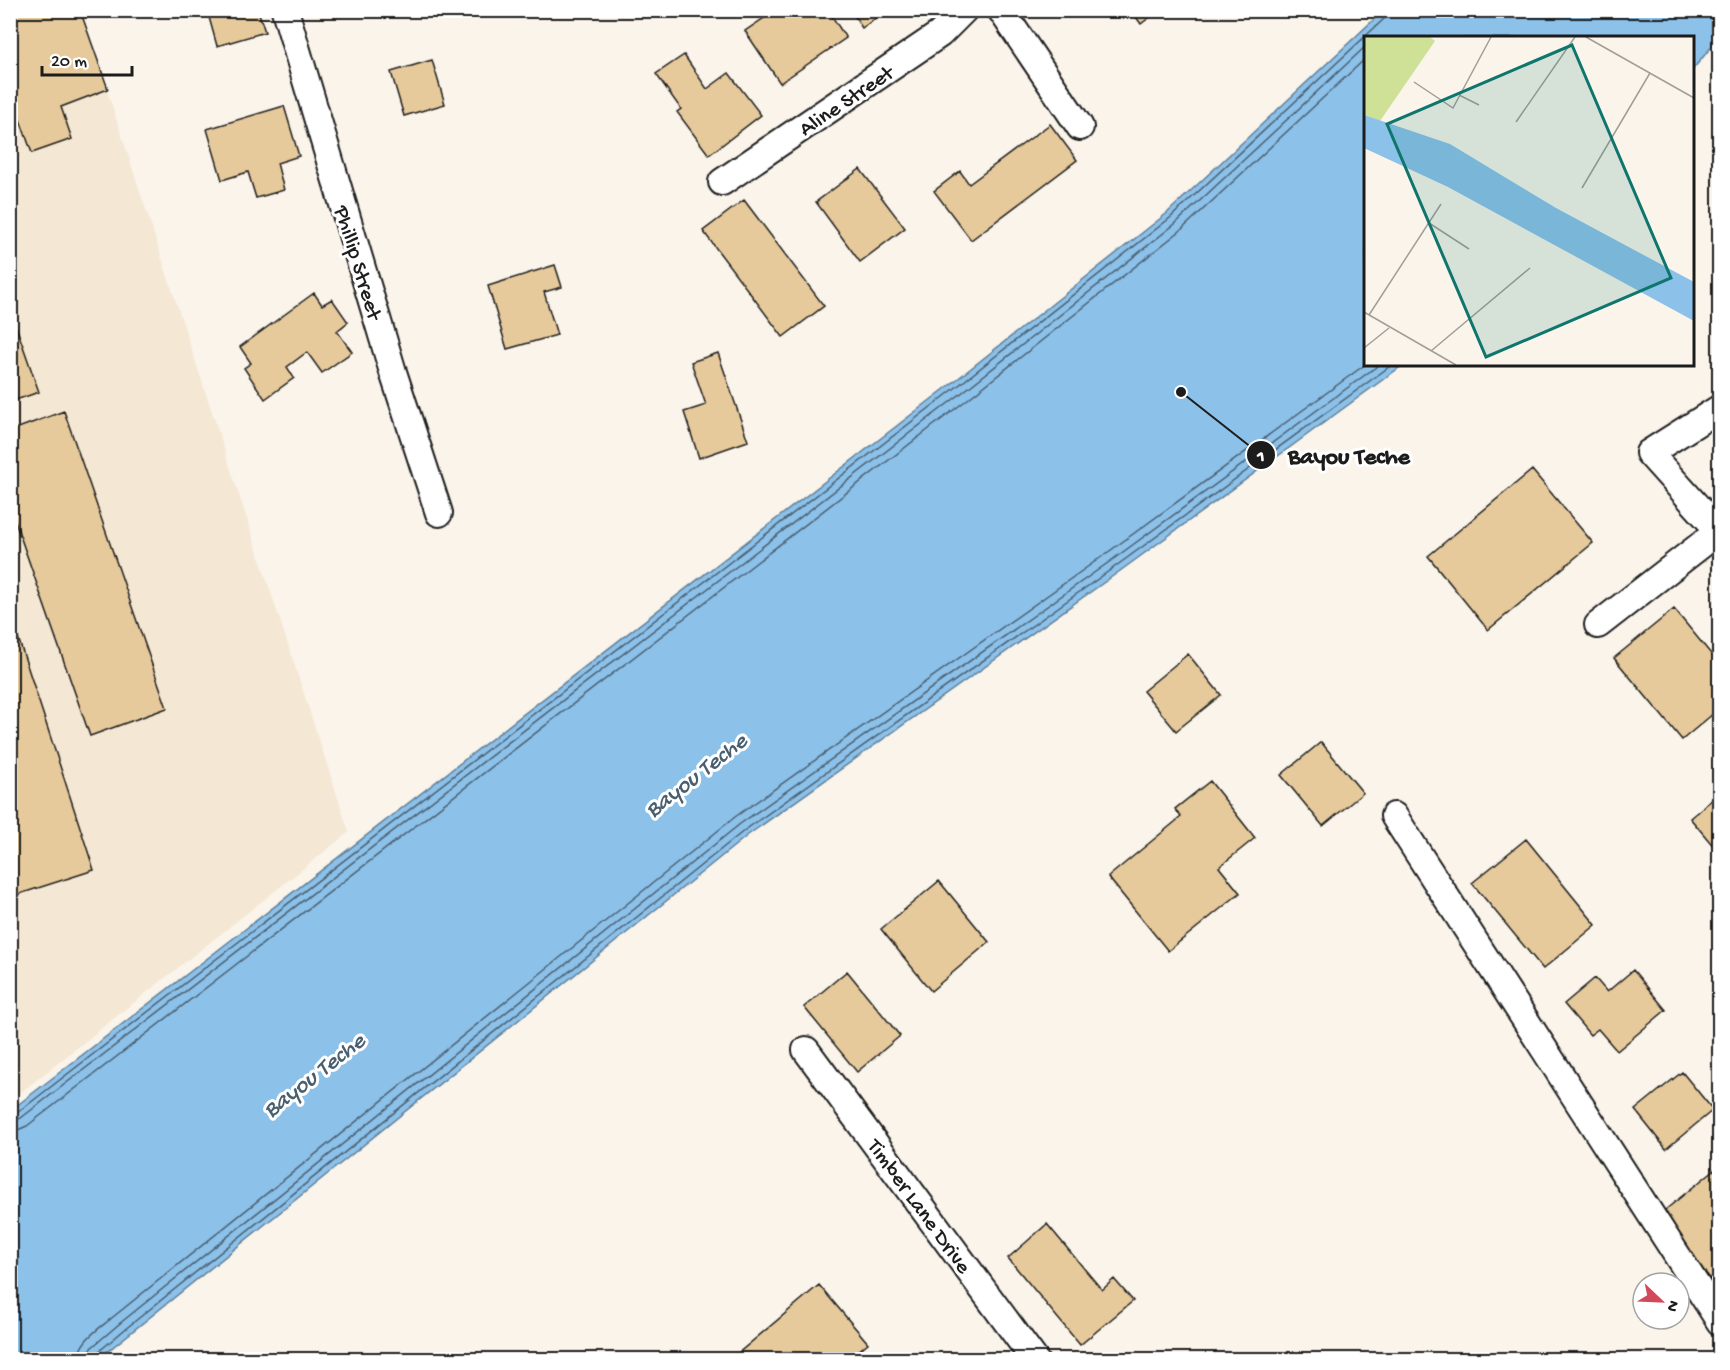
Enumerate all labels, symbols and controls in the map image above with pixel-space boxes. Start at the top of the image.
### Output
inset map [1364,36,1694,366]
scale bar [42,39,132,77]
text: 20 m [51,52,87,73]
street label: Aline Street [795,60,901,143]
street label: Phillip Street [326,202,386,325]
callout: Bayou Teche [1246,434,1422,476]
text: Bayou Teche [1287,444,1412,473]
text: 1 [1256,447,1265,468]
water label: Bayou Teche [640,727,755,826]
water label: Bayou Teche [258,1027,373,1126]
street label: Timber Lane Drive [859,1133,976,1280]
north arrow [1631,1271,1691,1331]
text: N [1661,1297,1682,1315]

